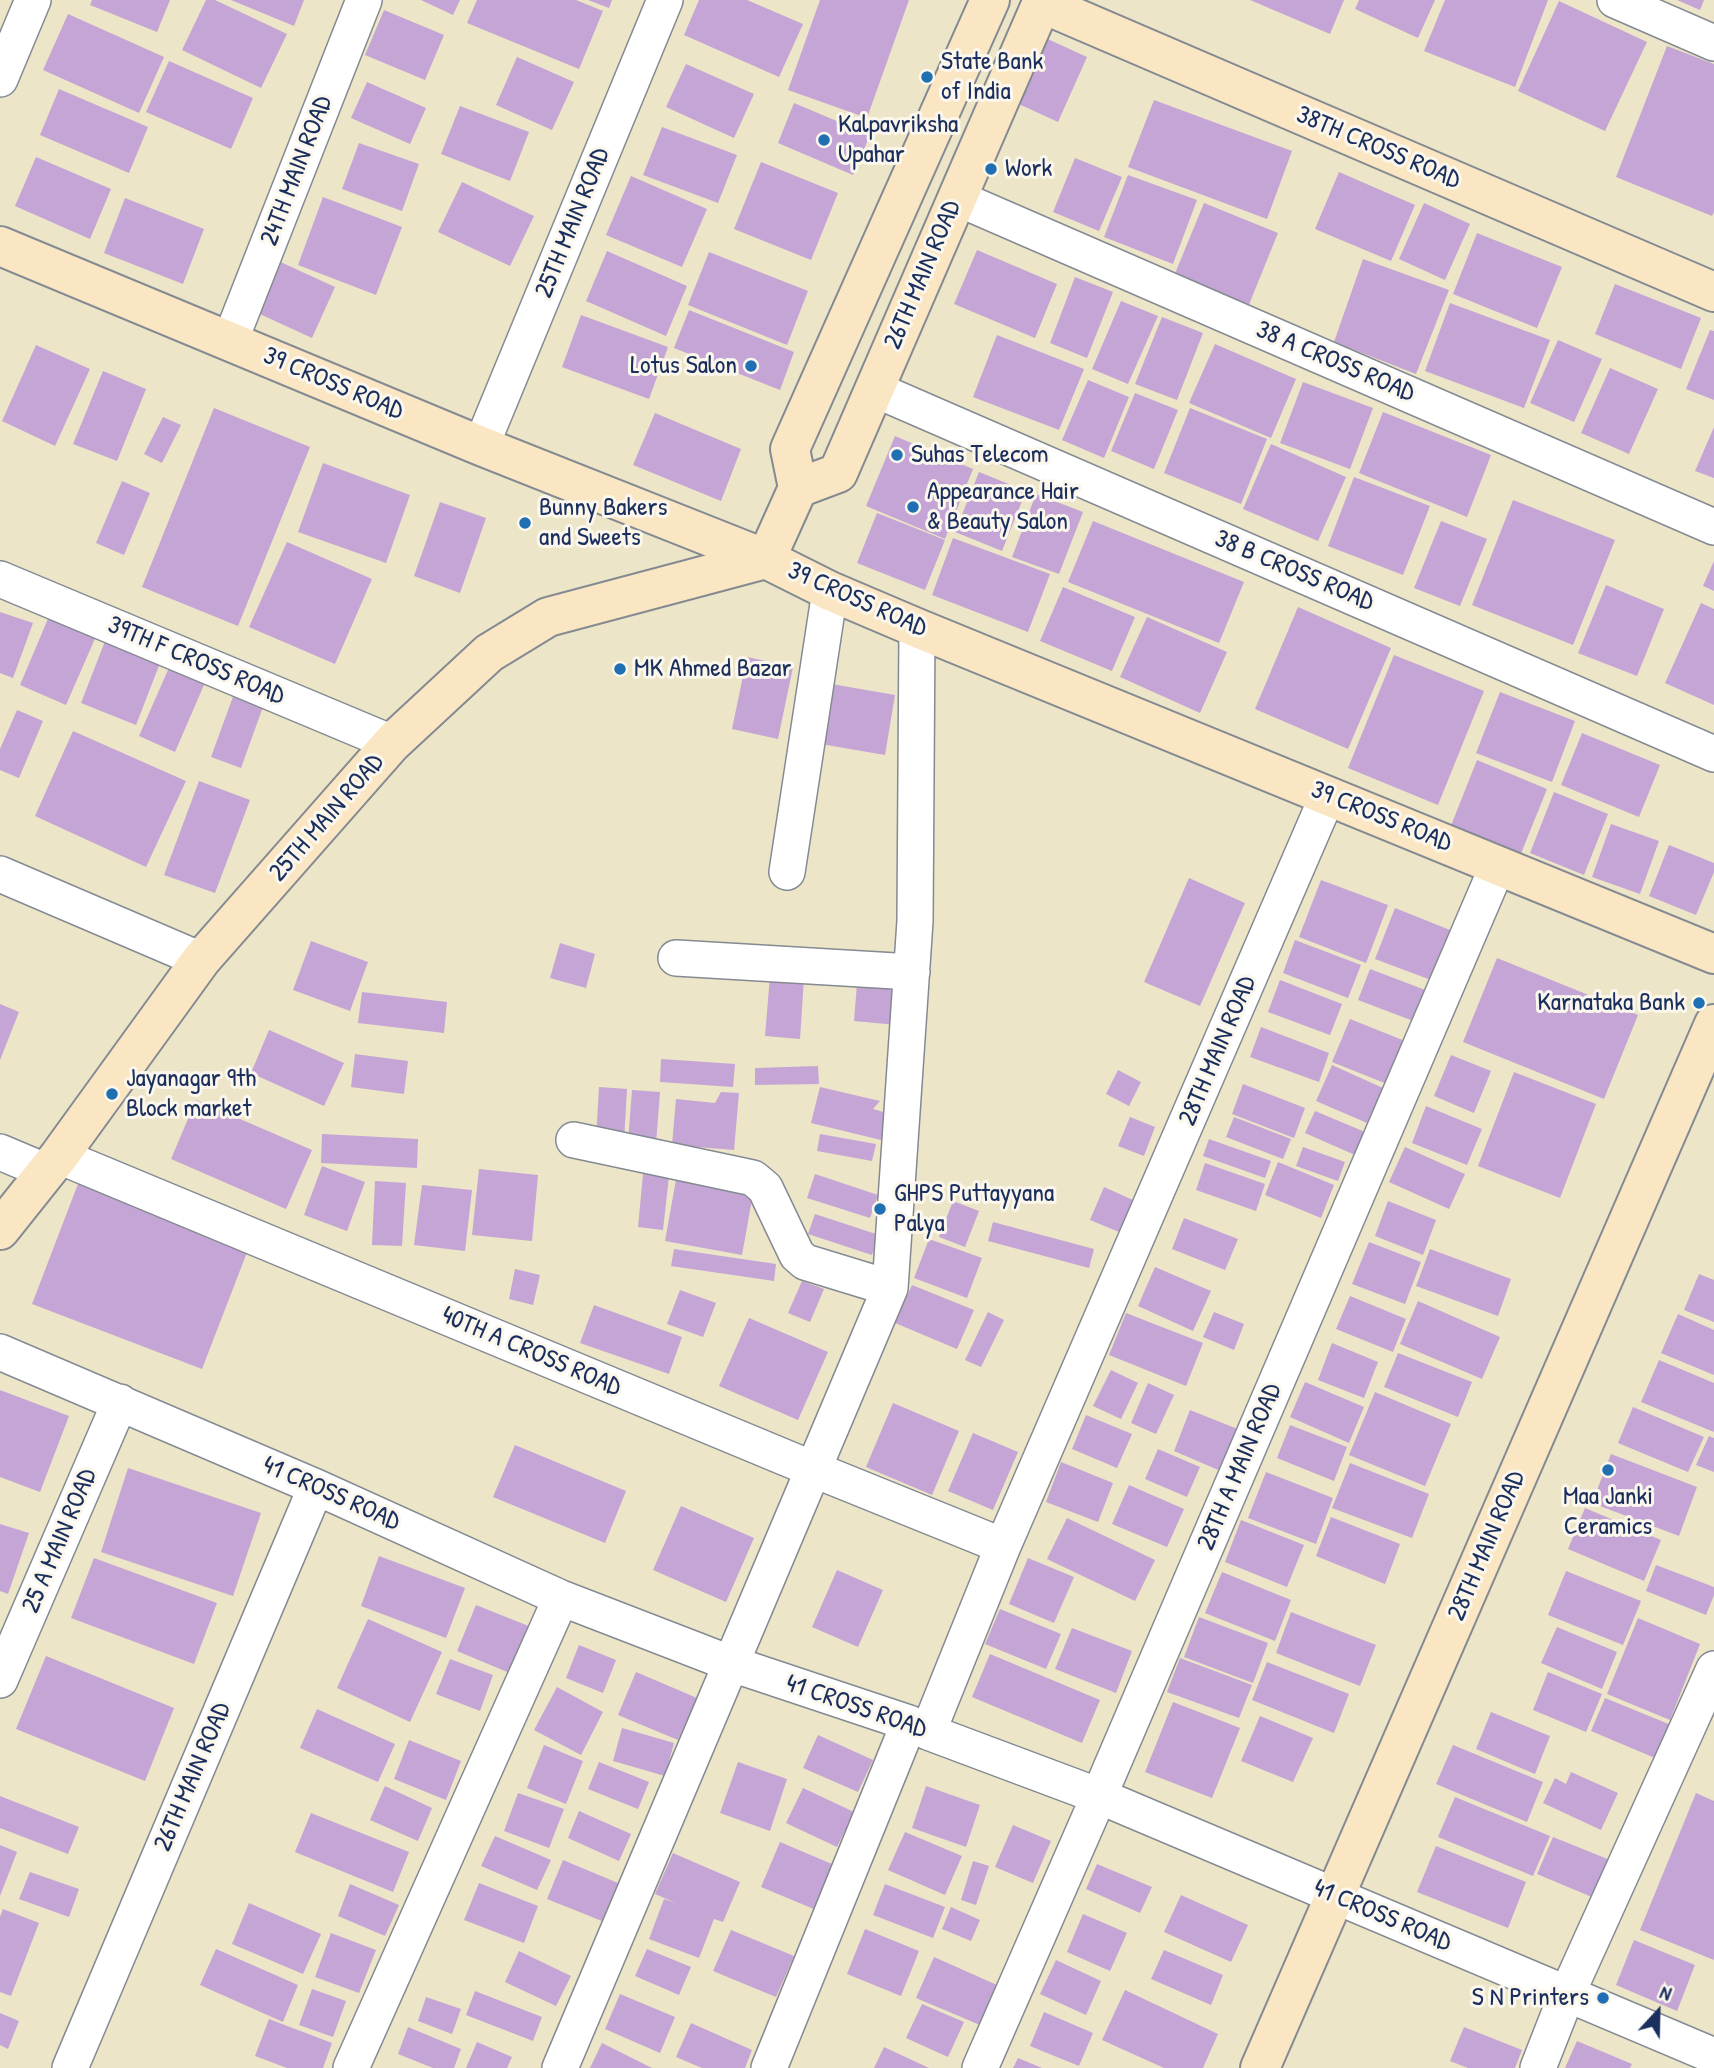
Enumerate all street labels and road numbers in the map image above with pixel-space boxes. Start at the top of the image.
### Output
street label: 24TH MAIN ROAD [254,92,340,250]
street label: 38TH CROSS ROAD [1291,99,1465,197]
street label: 25TH MAIN ROAD [529,144,617,302]
street label: 26TH MAIN ROAD [878,196,968,354]
street label: 38 A CROSS ROAD [1251,315,1419,409]
street label: 39 CROSS ROAD [258,341,408,427]
street label: 38 B CROSS ROAD [1210,523,1378,619]
street label: 39 CROSS ROAD [783,555,931,645]
street label: 39TH F CROSS ROAD [103,610,289,712]
street label: 25TH MAIN ROAD [263,748,391,888]
street label: 39 CROSS ROAD [1306,775,1456,859]
street label: 28TH MAIN ROAD [1173,972,1263,1130]
street label: 40TH A CROSS ROAD [437,1300,625,1404]
street label: 28TH A MAIN ROAD [1191,1379,1289,1555]
street label: 41 CROSS ROAD [258,1450,404,1538]
street label: 25 A MAIN ROAD [16,1464,104,1618]
street label: 28TH MAIN ROAD [1442,1467,1532,1625]
street label: 41 CROSS ROAD [782,1668,930,1746]
street label: 26TH MAIN ROAD [148,1698,238,1856]
street label: 41 CROSS ROAD [1308,1873,1456,1959]

